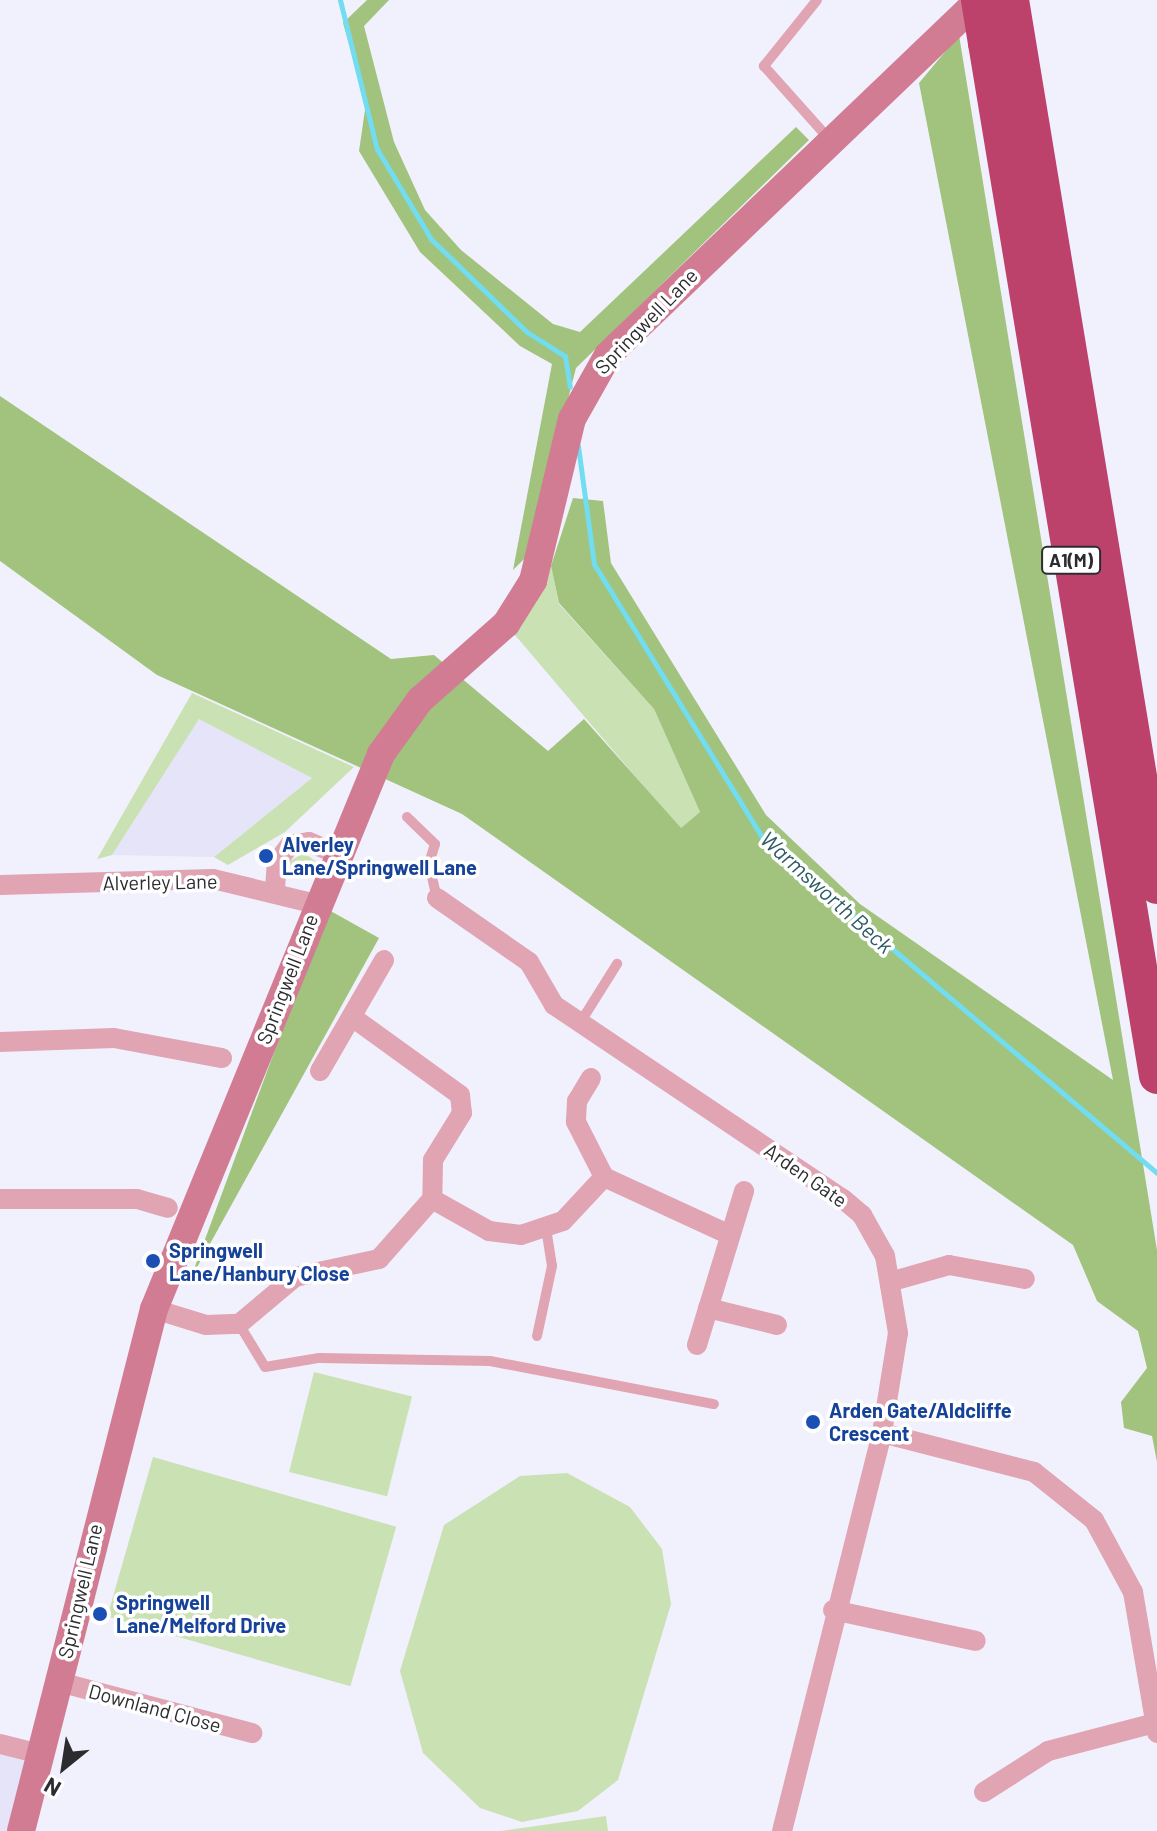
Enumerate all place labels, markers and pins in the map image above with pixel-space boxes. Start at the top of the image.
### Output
place label: Alverley Lane/Springwell Lane [282,832,477,879]
marker: Alverley Lane/Springwell Lane [257,847,275,865]
place label: Springwell Lane/Hanbury Close [169,1238,350,1285]
marker: Springwell Lane/Hanbury Close [144,1252,162,1270]
place label: Arden Gate/Aldcliffe Crescent [829,1398,1012,1445]
marker: Arden Gate/Aldcliffe Crescent [804,1413,822,1431]
place label: Springwell Lane/Melford Drive [116,1590,286,1637]
marker: Springwell Lane/Melford Drive [91,1605,109,1623]

